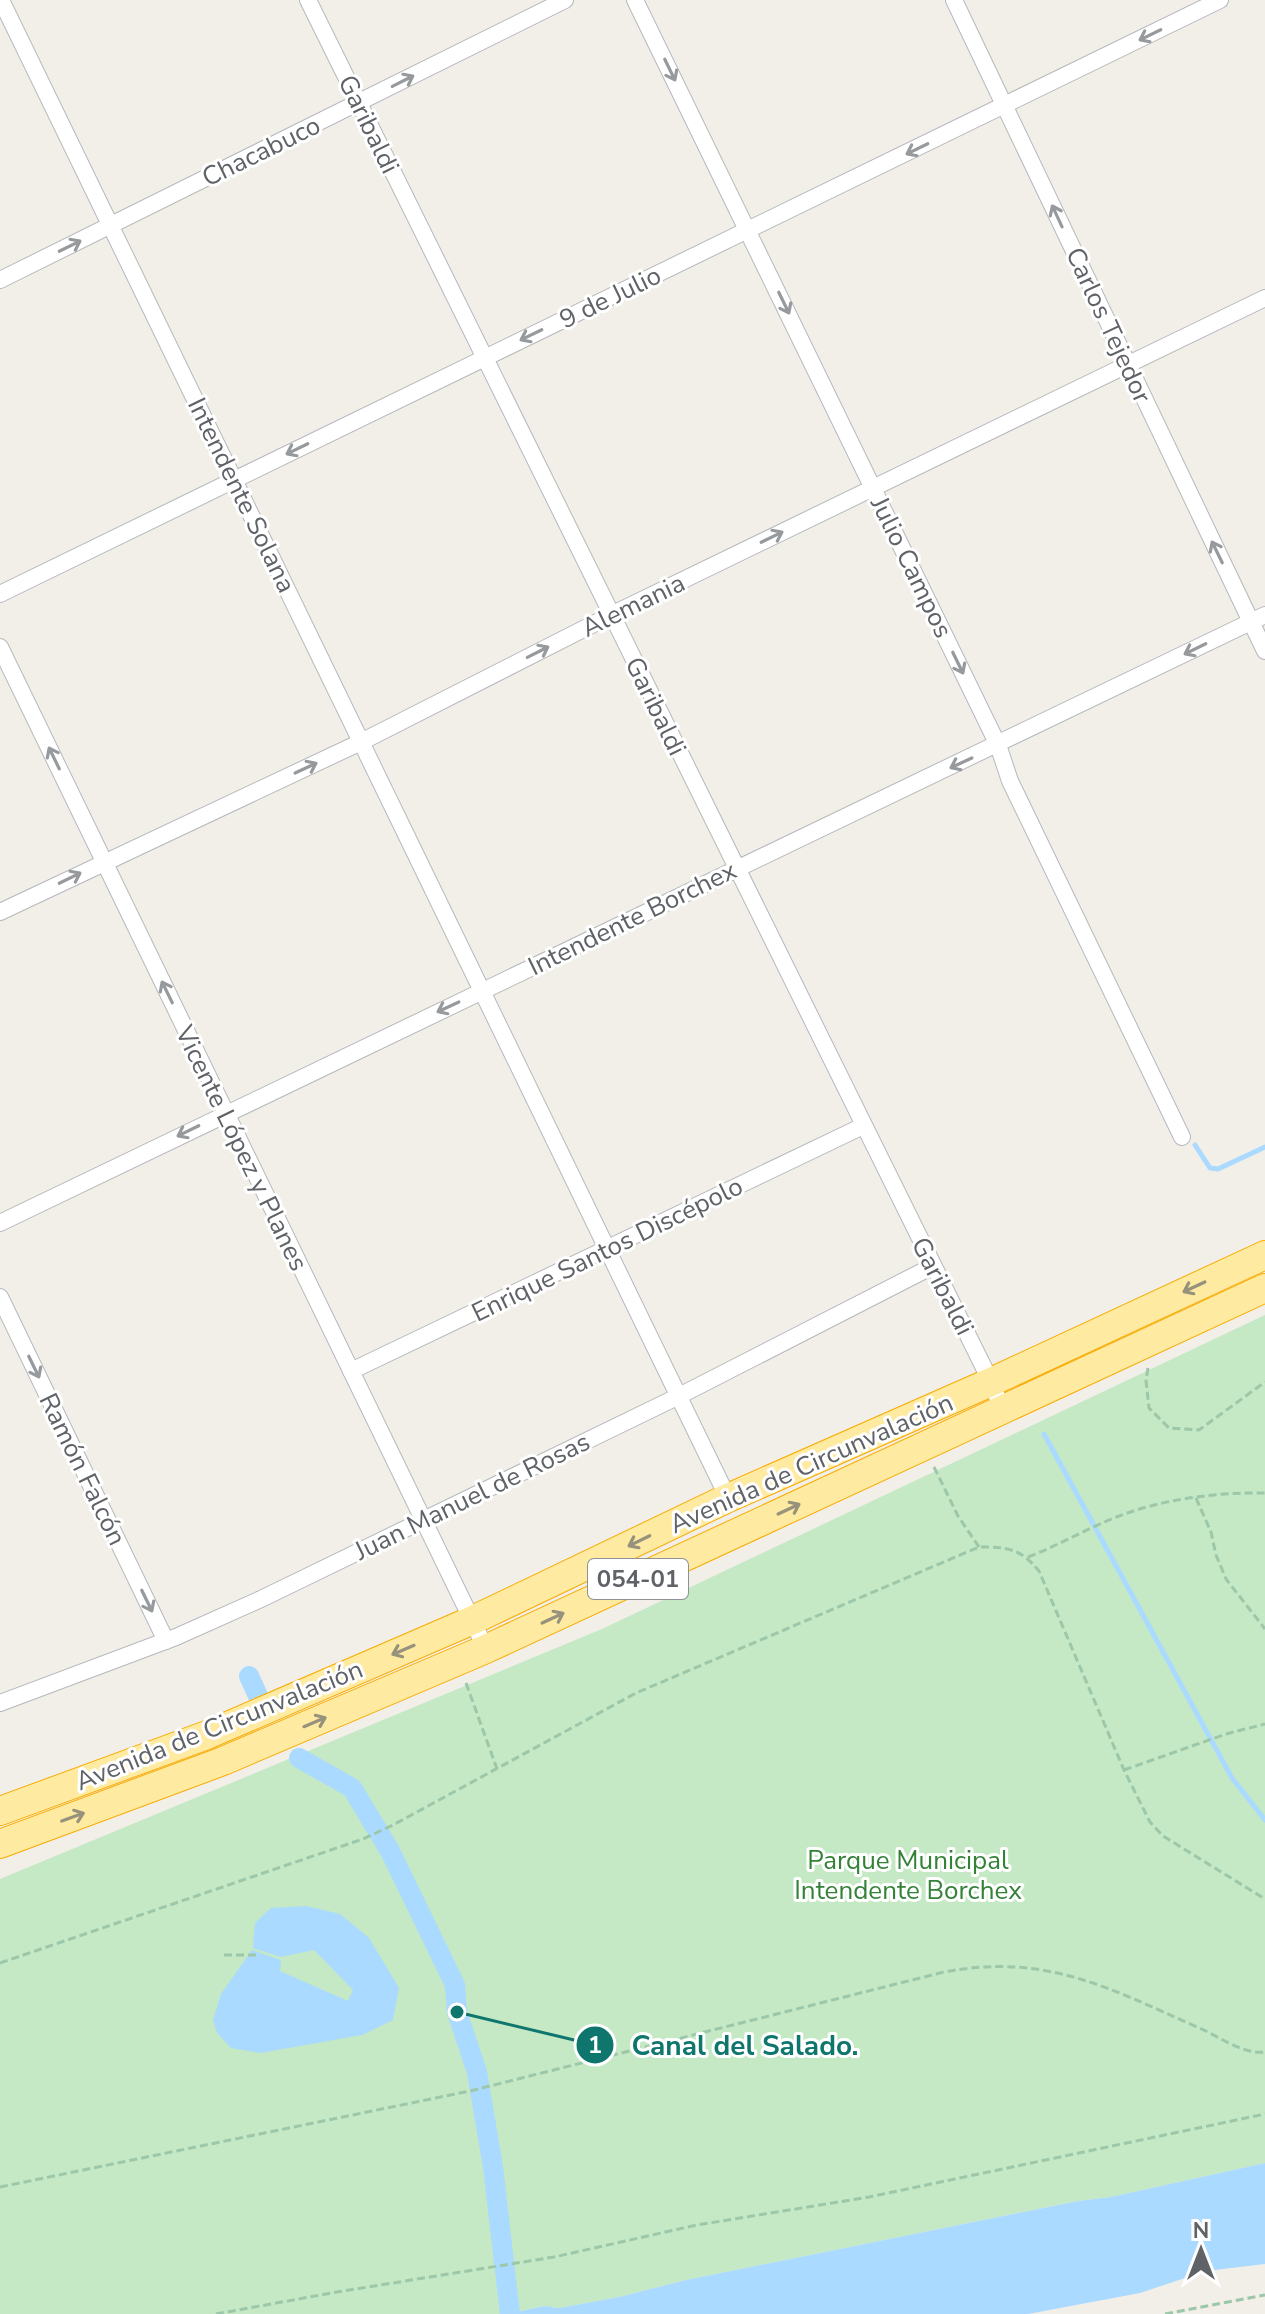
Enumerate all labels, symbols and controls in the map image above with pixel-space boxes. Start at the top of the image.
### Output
one-way arrow [1139,27,1163,43]
one-way arrow [663,58,678,82]
street label: Garibaldi [330,69,407,179]
one-way arrow [391,72,415,88]
street label: Chacabuco [196,108,326,195]
one-way arrow [905,142,929,157]
one-way arrow [1049,204,1064,228]
one-way arrow [58,238,82,253]
street label: Carlos Tejedor [1057,242,1160,409]
street label: 9 de Julio [553,258,667,337]
one-way arrow [777,291,792,315]
one-way arrow [520,328,544,343]
street label: Intendente Solana [179,392,304,598]
one-way arrow [286,442,310,457]
street label: Julio Campos [862,490,961,644]
one-way arrow [759,529,783,544]
one-way arrow [1209,540,1224,564]
street label: Alemania [576,565,691,646]
one-way arrow [1183,642,1207,657]
one-way arrow [526,644,550,659]
street label: Garibaldi [617,651,694,761]
one-way arrow [951,651,967,675]
one-way arrow [45,747,61,771]
one-way arrow [949,756,973,771]
one-way arrow [293,760,317,775]
street label: Intendente Borchex [522,853,742,984]
one-way arrow [58,870,82,885]
one-way arrow [159,981,174,1005]
one-way arrow [436,1000,460,1015]
street label: Vicente López y Planes [166,1019,316,1277]
one-way arrow [177,1124,201,1139]
street label: Enrique Santos Discépolo [466,1168,749,1330]
street label: Garibaldi [903,1231,982,1341]
one-way arrow [1183,1281,1207,1296]
one-way arrow [27,1355,42,1379]
street label: Avenida de Circunvalación [664,1385,959,1542]
street label: Ramón Falcón [31,1387,135,1551]
street label: Juan Manuel de Rosas [348,1424,596,1569]
one-way arrow [777,1501,801,1516]
one-way arrow [627,1534,651,1549]
road number: 054-01 [588,1559,688,1599]
one-way arrow [140,1589,155,1613]
one-way arrow [541,1610,565,1625]
one-way arrow [391,1644,416,1659]
street label: Avenida de Circunvalación [70,1652,368,1799]
one-way arrow [302,1713,327,1728]
one-way arrow [60,1809,85,1823]
park label: Parque Municipal Intendente Borchex [794,1843,1022,1908]
callout: Canal del Salado. [575,2019,874,2071]
text: Canal del Salado. [631,2027,859,2065]
text: 1 [588,2029,602,2061]
north arrow [1161,2210,1241,2290]
text: N [1193,2216,1209,2246]

